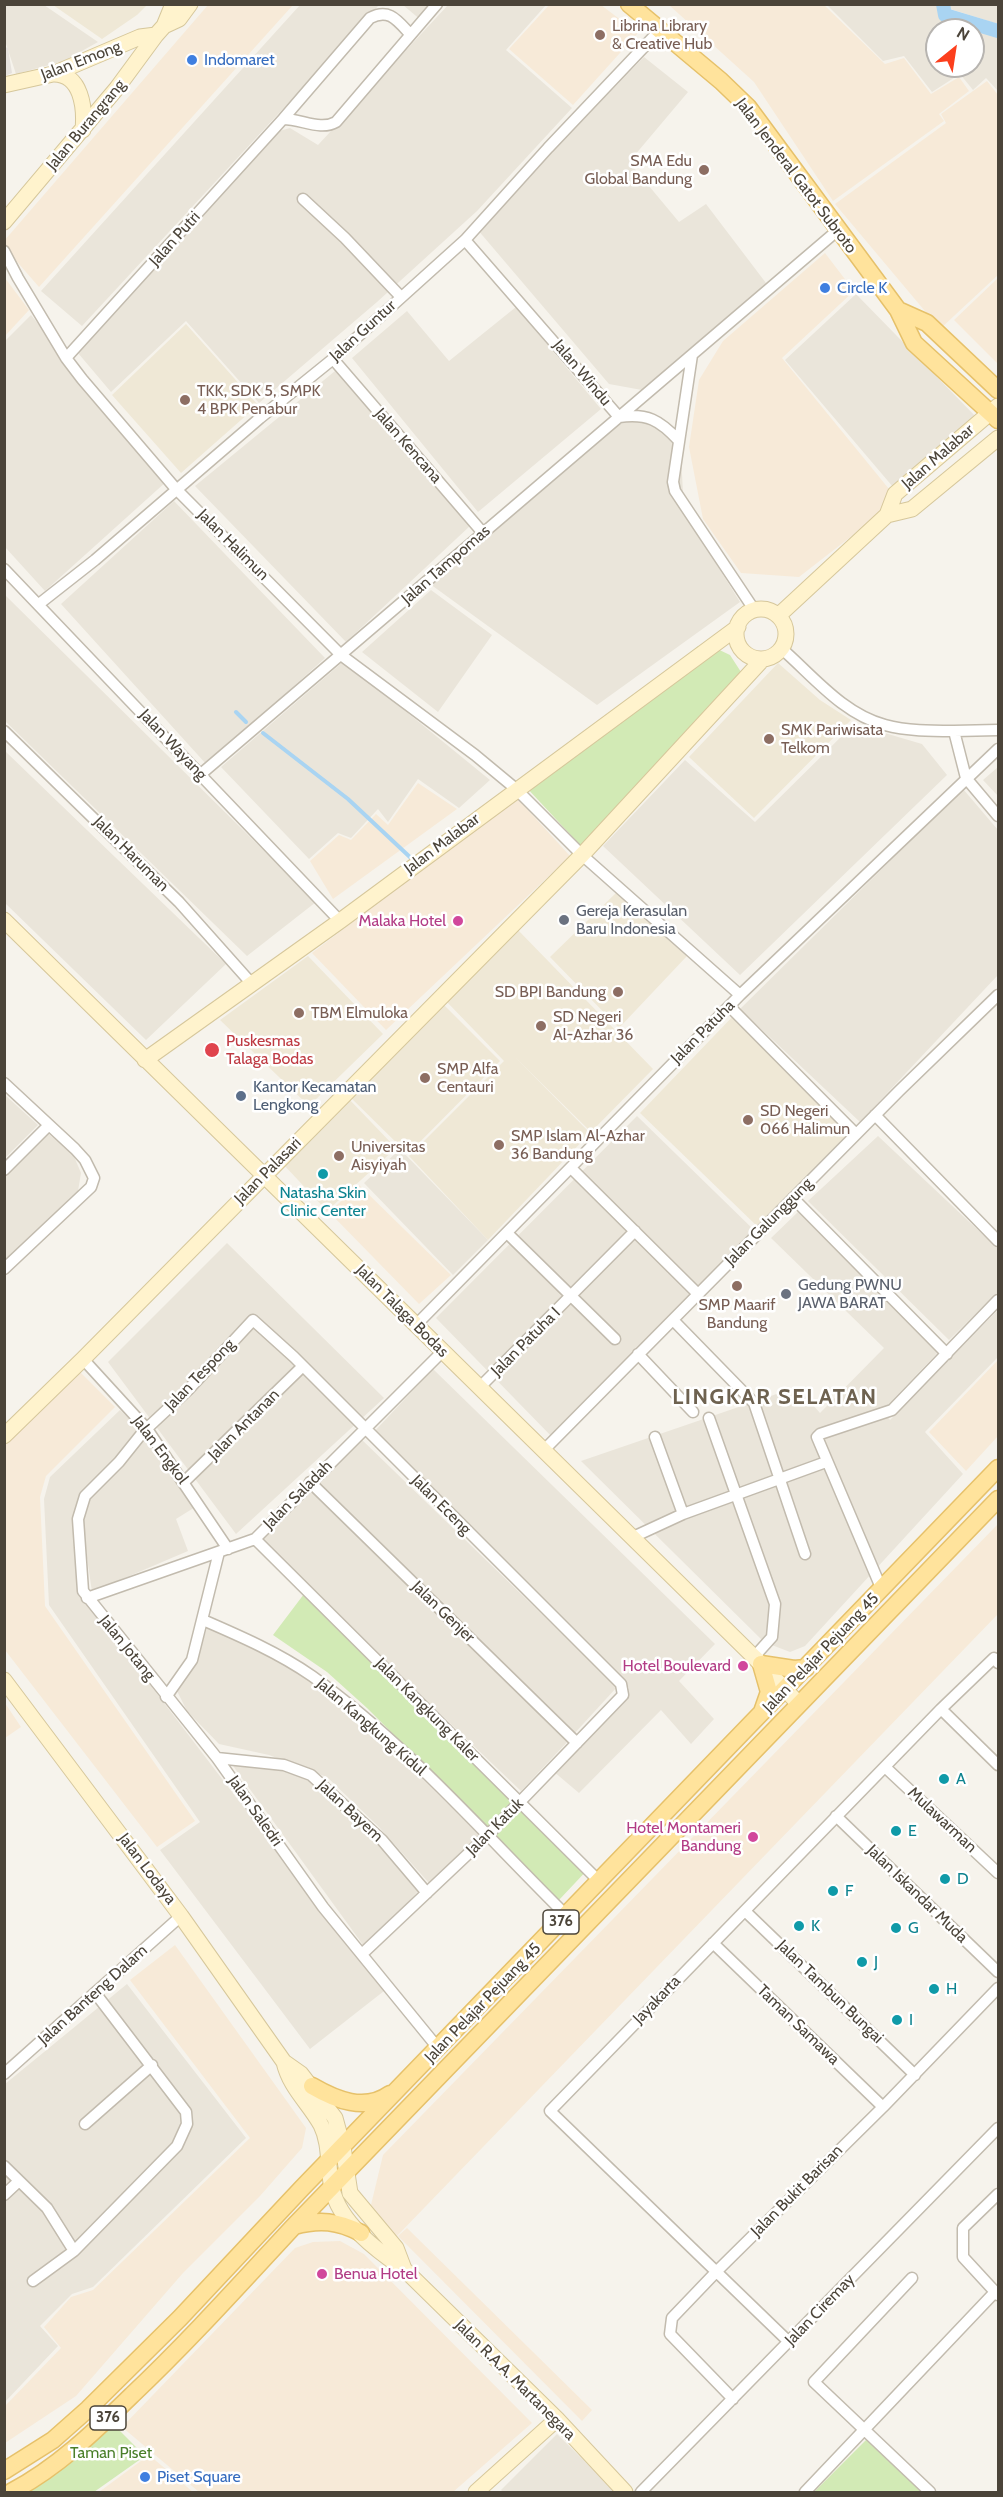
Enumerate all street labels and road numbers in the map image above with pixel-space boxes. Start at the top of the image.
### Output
street label: Jalan Emong [38,37,124,85]
street label: Jalan Burangrang [42,76,130,174]
street label: Jalan Jenderal Gatot Subroto [731,95,861,257]
street label: Jalan Putri [145,208,205,270]
street label: Jalan Guntur [326,296,400,366]
street label: Jalan Windu [549,336,615,410]
street label: Jalan Kencana [370,405,446,487]
street label: Jalan Malabar [898,420,978,494]
street label: Jalan Halimun [193,505,273,585]
street label: Jalan Tampomas [398,521,494,609]
street label: Jalan Wayang [135,706,211,784]
street label: Jalan Malabar [401,809,483,879]
street label: Jalan Haruman [89,812,173,896]
street label: Jalan Patuha [667,996,739,1068]
street label: Jalan Palasari [231,1134,305,1208]
street label: Jalan Galunggung [721,1174,817,1270]
street label: Jalan Talaga Bodas [352,1261,452,1361]
street label: Jalan Patuha I [487,1303,565,1381]
street label: Jalan Tespong [161,1335,239,1415]
street label: Jalan Antanan [204,1385,284,1465]
street label: Jalan Engkol [128,1412,192,1488]
street label: Jalan Saladah [260,1457,336,1533]
street label: Jalan Eceng [407,1471,475,1539]
street label: Jalan Genjer [408,1577,478,1647]
street label: Jalan Pelajar Pejuang 45 [759,1589,883,1717]
street label: Jalan Jotang [95,1612,159,1684]
street label: Jalan Kangkung Kaler [371,1654,483,1766]
street label: Jalan Kangkung Kidul [312,1674,430,1780]
street label: Jalan Saledri [224,1772,286,1850]
street label: Jalan Bayem [313,1776,387,1846]
street label: Mulawarman [904,1783,980,1857]
street label: Jalan Katuk [462,1794,528,1860]
street label: Jalan Lodaya [114,1830,180,1908]
street label: Jalan Iskandar Muda [863,1841,971,1947]
road number: 376 [543,1910,579,1934]
street label: Jalan Tambun Bungai [773,1936,887,2048]
street label: Jalan Pelajar Pejuang 45 [421,1939,545,2067]
street label: Jalan Banteng Dalam [34,1941,152,2049]
street label: Jayakarta [629,1972,685,2028]
street label: Taman Samawa [753,1981,843,2069]
street label: Jalan Bukit Barisan [747,2141,847,2241]
street label: Jalan Ciremay [781,2270,859,2350]
street label: Jalan R.A.A. Martanegara [451,2316,579,2444]
road number: 376 [90,2406,126,2430]

